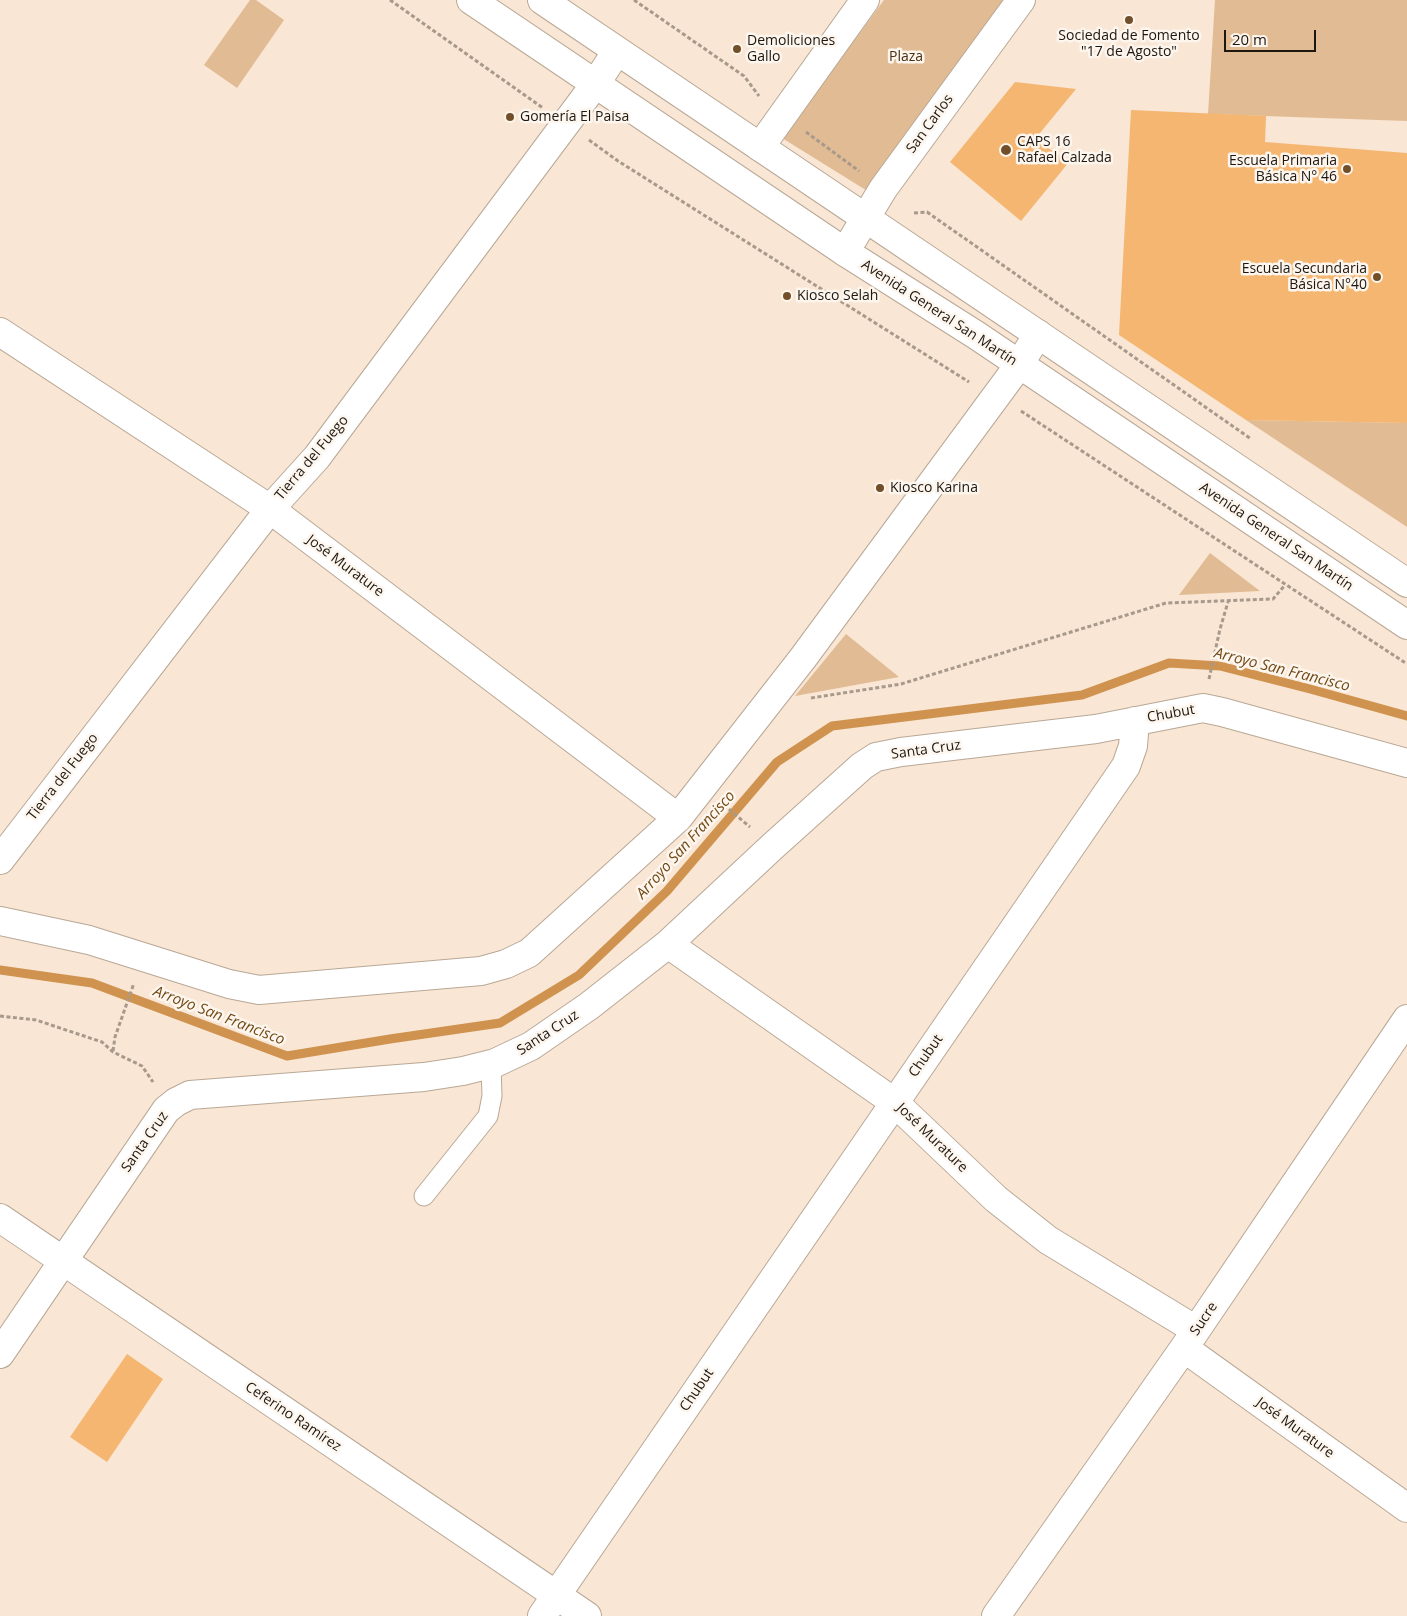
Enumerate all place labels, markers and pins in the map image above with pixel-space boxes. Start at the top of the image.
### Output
marker: Sociedad de Fomento "17 de Agosto" [1123,14,1135,26]
place label: Sociedad de Fomento "17 de Agosto" [1058,28,1200,60]
place label: Demoliciones Gallo [747,33,835,65]
marker: Demoliciones Gallo [731,43,743,55]
place label: Gomería El Paisa [520,109,629,125]
marker: Gomería El Paisa [504,111,516,123]
place label: CAPS 16 Rafael Calzada [1017,134,1112,166]
marker: CAPS 16 Rafael Calzada [999,143,1013,157]
place label: Escuela Primaria Básica N° 46 [1229,153,1337,186]
marker: Escuela Primaria Básica N° 46 [1341,163,1353,175]
place label: Escuela Secundaria Básica N°40 [1242,261,1367,294]
marker: Escuela Secundaria Básica N°40 [1371,271,1383,283]
place label: Kiosco Selah [797,288,878,304]
marker: Kiosco Selah [781,290,793,302]
place label: Kiosco Karina [890,480,978,496]
marker: Kiosco Karina [874,482,886,494]

